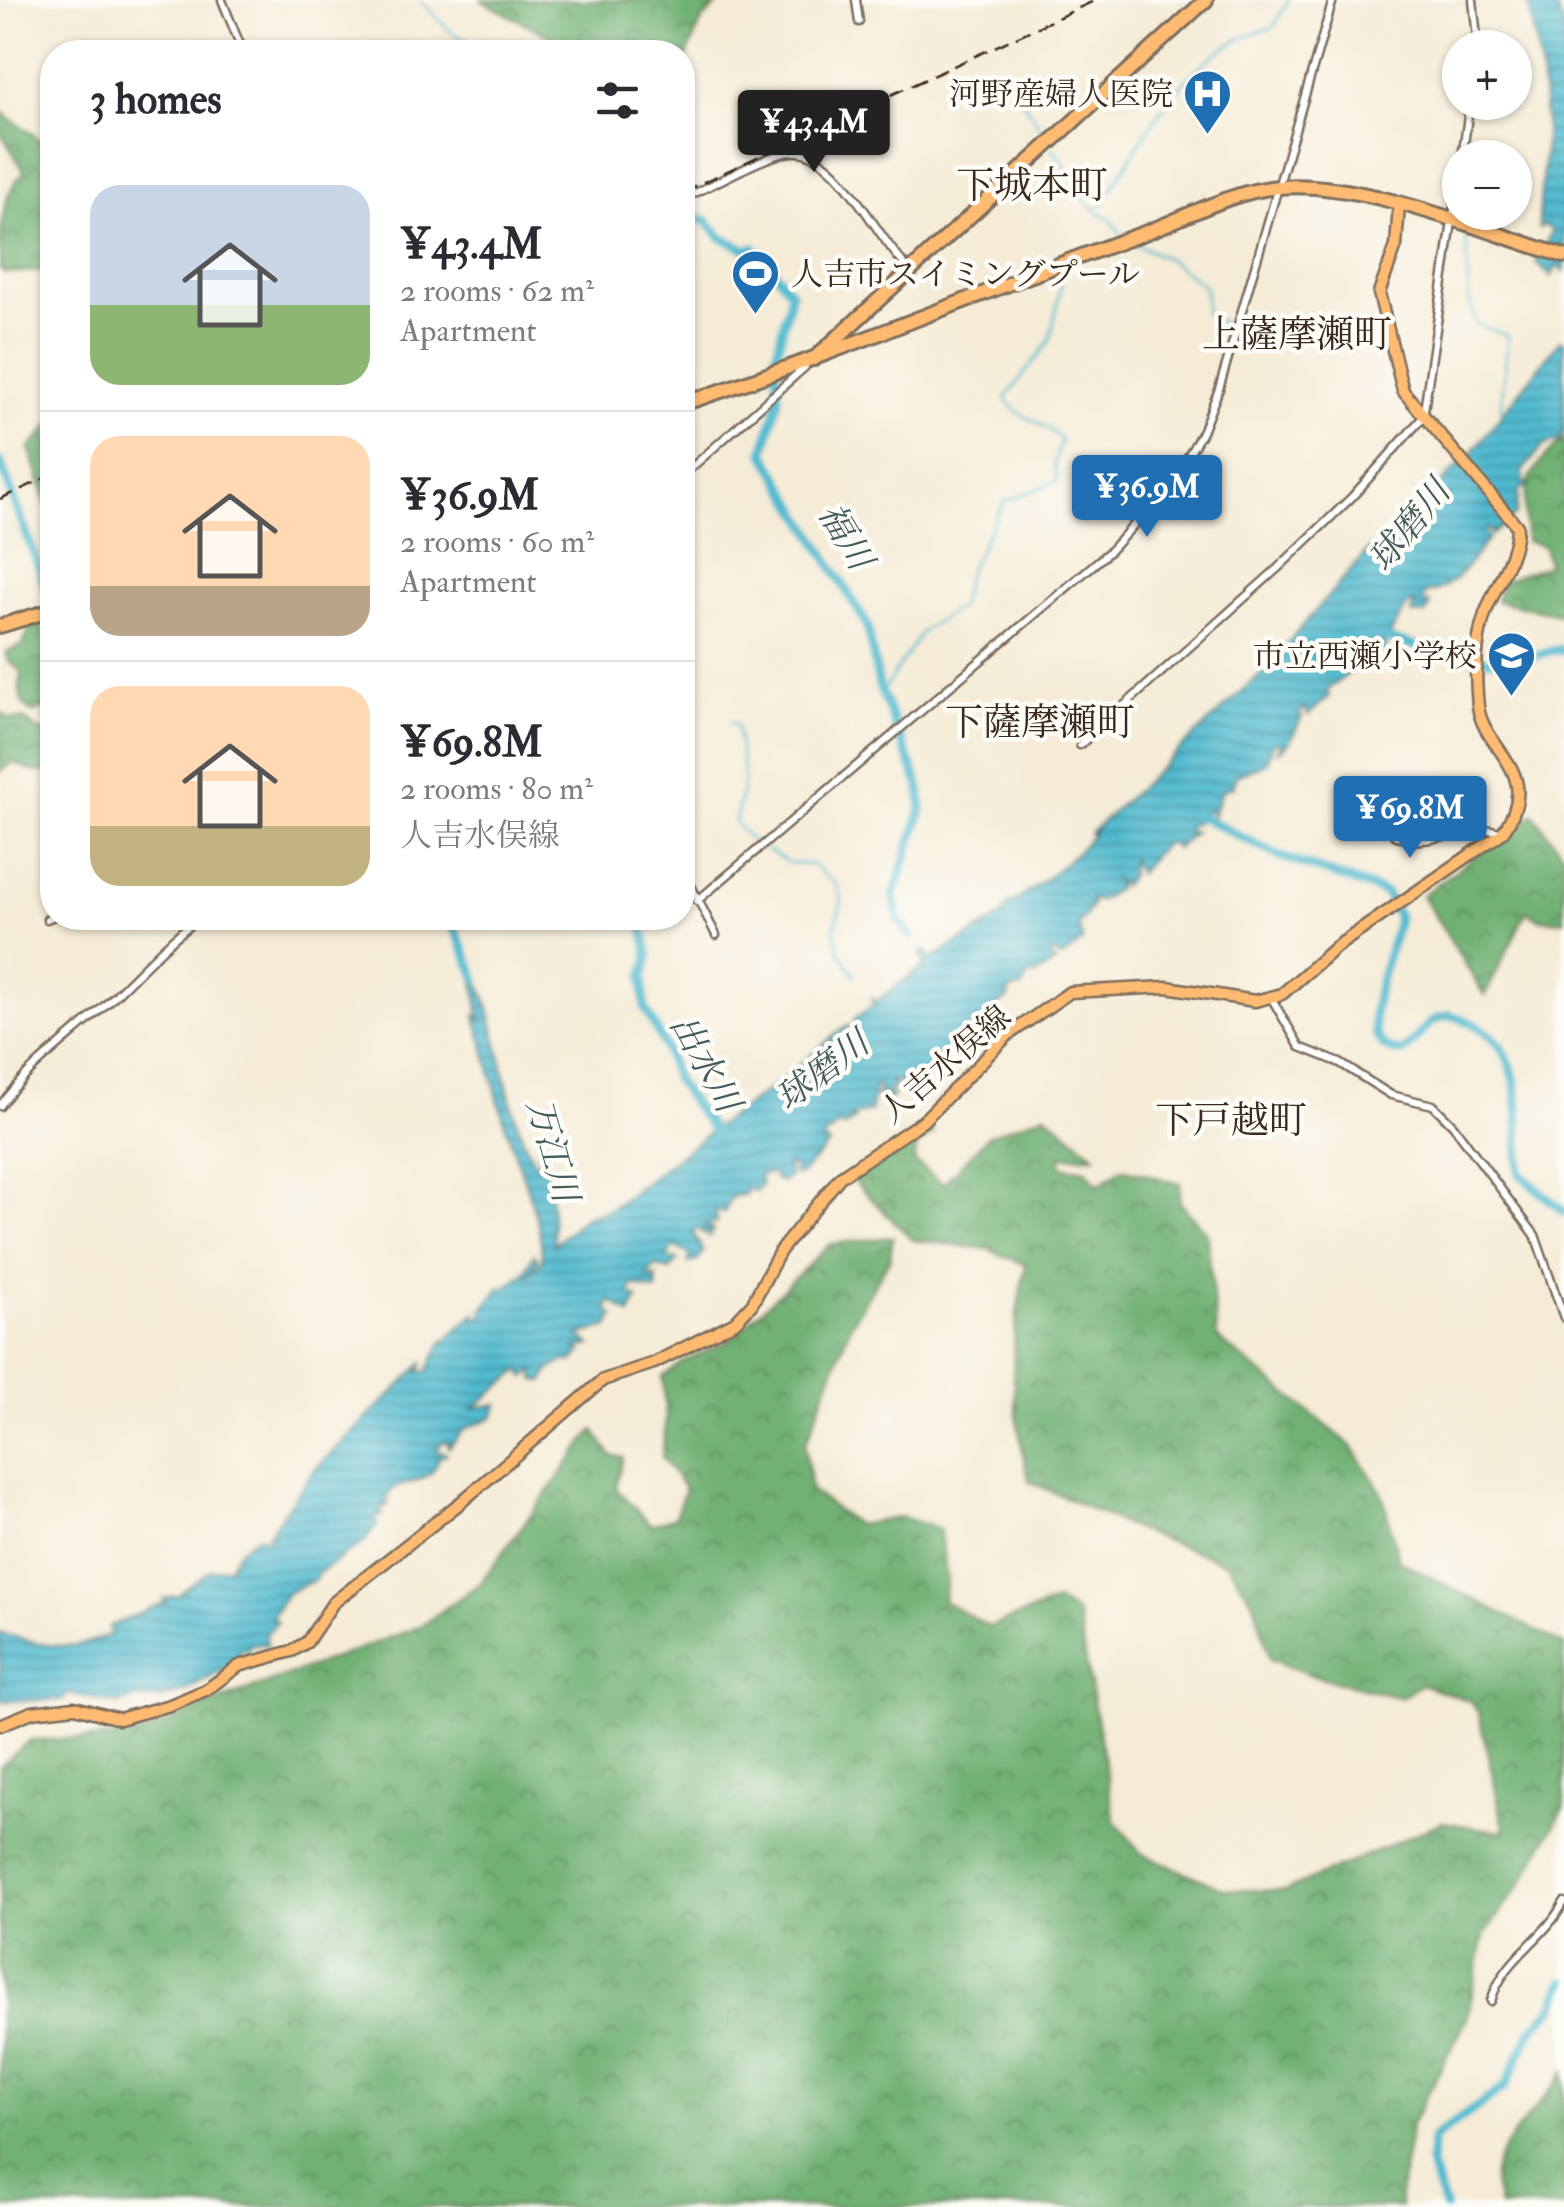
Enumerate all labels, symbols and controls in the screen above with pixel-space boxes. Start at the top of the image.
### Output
map controls [1442,30,1532,230]
button: + [1442,30,1532,120]
hospital icon: 河野産婦人医院 [1182,68,1234,136]
icon: filters [590,73,645,128]
text: 3 homes [90,74,222,126]
place label: 河野産婦人医院 [949,75,1173,115]
pin: ¥43.4M [733,90,895,175]
text: ¥43.4M [760,102,868,142]
button: − [1442,140,1532,230]
district label: 下城本町 [956,162,1108,210]
text: ¥43.4M [400,219,542,271]
icon: home [170,225,290,345]
sports icon: 人吉市スイミングプール [730,248,782,316]
place label: 人吉市スイミングプール [791,255,1140,295]
text: 2 rooms · 62 m² [400,271,594,311]
text: Apartment [400,311,537,351]
district label: 上薩摩瀬町 [1202,311,1392,359]
pin: ¥36.9M [1066,455,1228,540]
text: ¥36.9M [1094,467,1200,507]
water label: 球磨川 [1360,468,1462,580]
text: ¥36.9M [400,470,539,522]
icon: home [170,476,290,596]
water label: 福川 [808,495,884,581]
text: 2 rooms · 60 m² [400,522,594,562]
text: Apartment [400,562,537,602]
school or university icon: 市立西瀬小学校 [1486,630,1538,698]
place label: 市立西瀬小学校 [1253,637,1477,677]
district label: 下薩摩瀬町 [945,699,1135,747]
text: ¥69.8M [400,717,543,769]
icon: home [170,726,290,846]
text: 2 rooms · 80 m² [400,769,593,809]
pin: ¥69.8M [1329,776,1491,861]
text: ¥69.8M [1356,788,1464,828]
text: 人吉水俣線 [400,816,560,856]
street label: 人吉水俣線 [872,997,1019,1132]
water label: 出水川 [660,1007,752,1124]
water label: 球磨川 [767,1019,881,1120]
water label: 万江川 [516,1094,589,1211]
district label: 下戸越町 [1155,1097,1307,1145]

